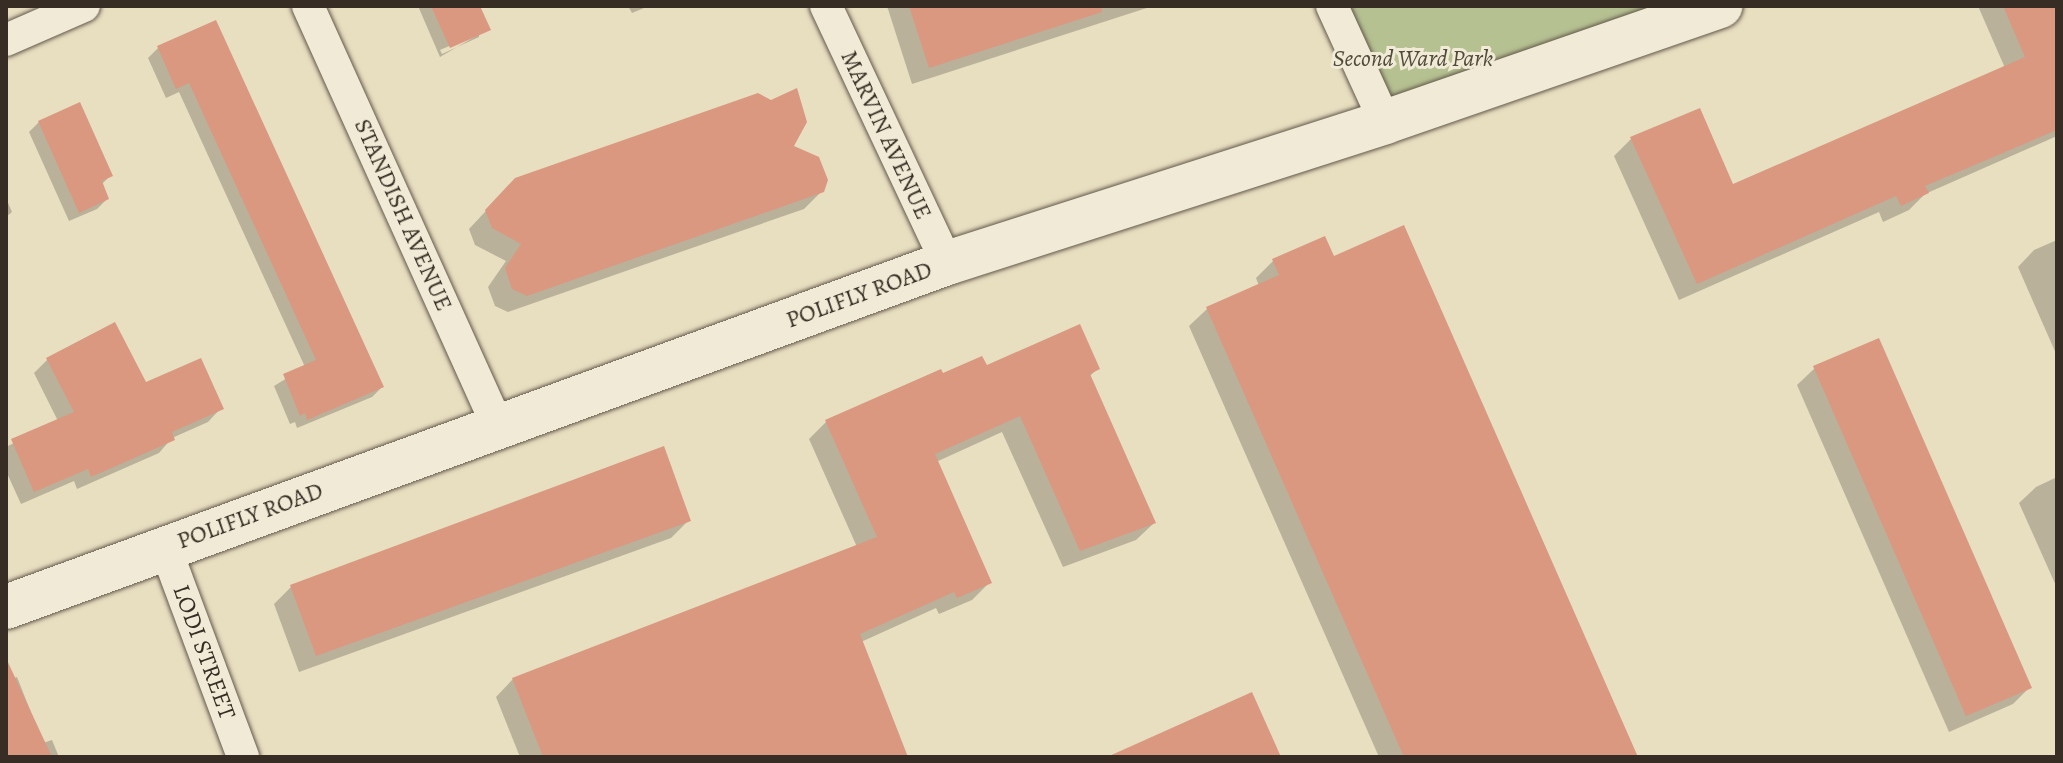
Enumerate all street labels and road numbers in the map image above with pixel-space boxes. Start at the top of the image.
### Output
street label: MARVIN AVENUE [834,46,938,224]
street label: STANDISH AVENUE [348,114,458,316]
street label: POLIFLY ROAD [782,255,936,335]
street label: POLIFLY ROAD [173,476,327,556]
street label: LODI STREET [166,581,242,723]

